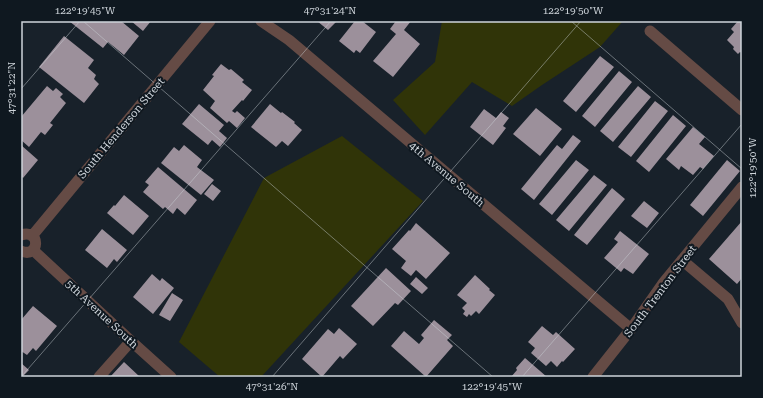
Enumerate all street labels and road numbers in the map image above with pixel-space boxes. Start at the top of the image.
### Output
street label: South Henderson Street [75,75,167,181]
street label: 4th Avenue South [406,139,487,210]
street label: South Trenton Street [622,243,699,340]
street label: 5th Avenue South [63,277,141,351]

